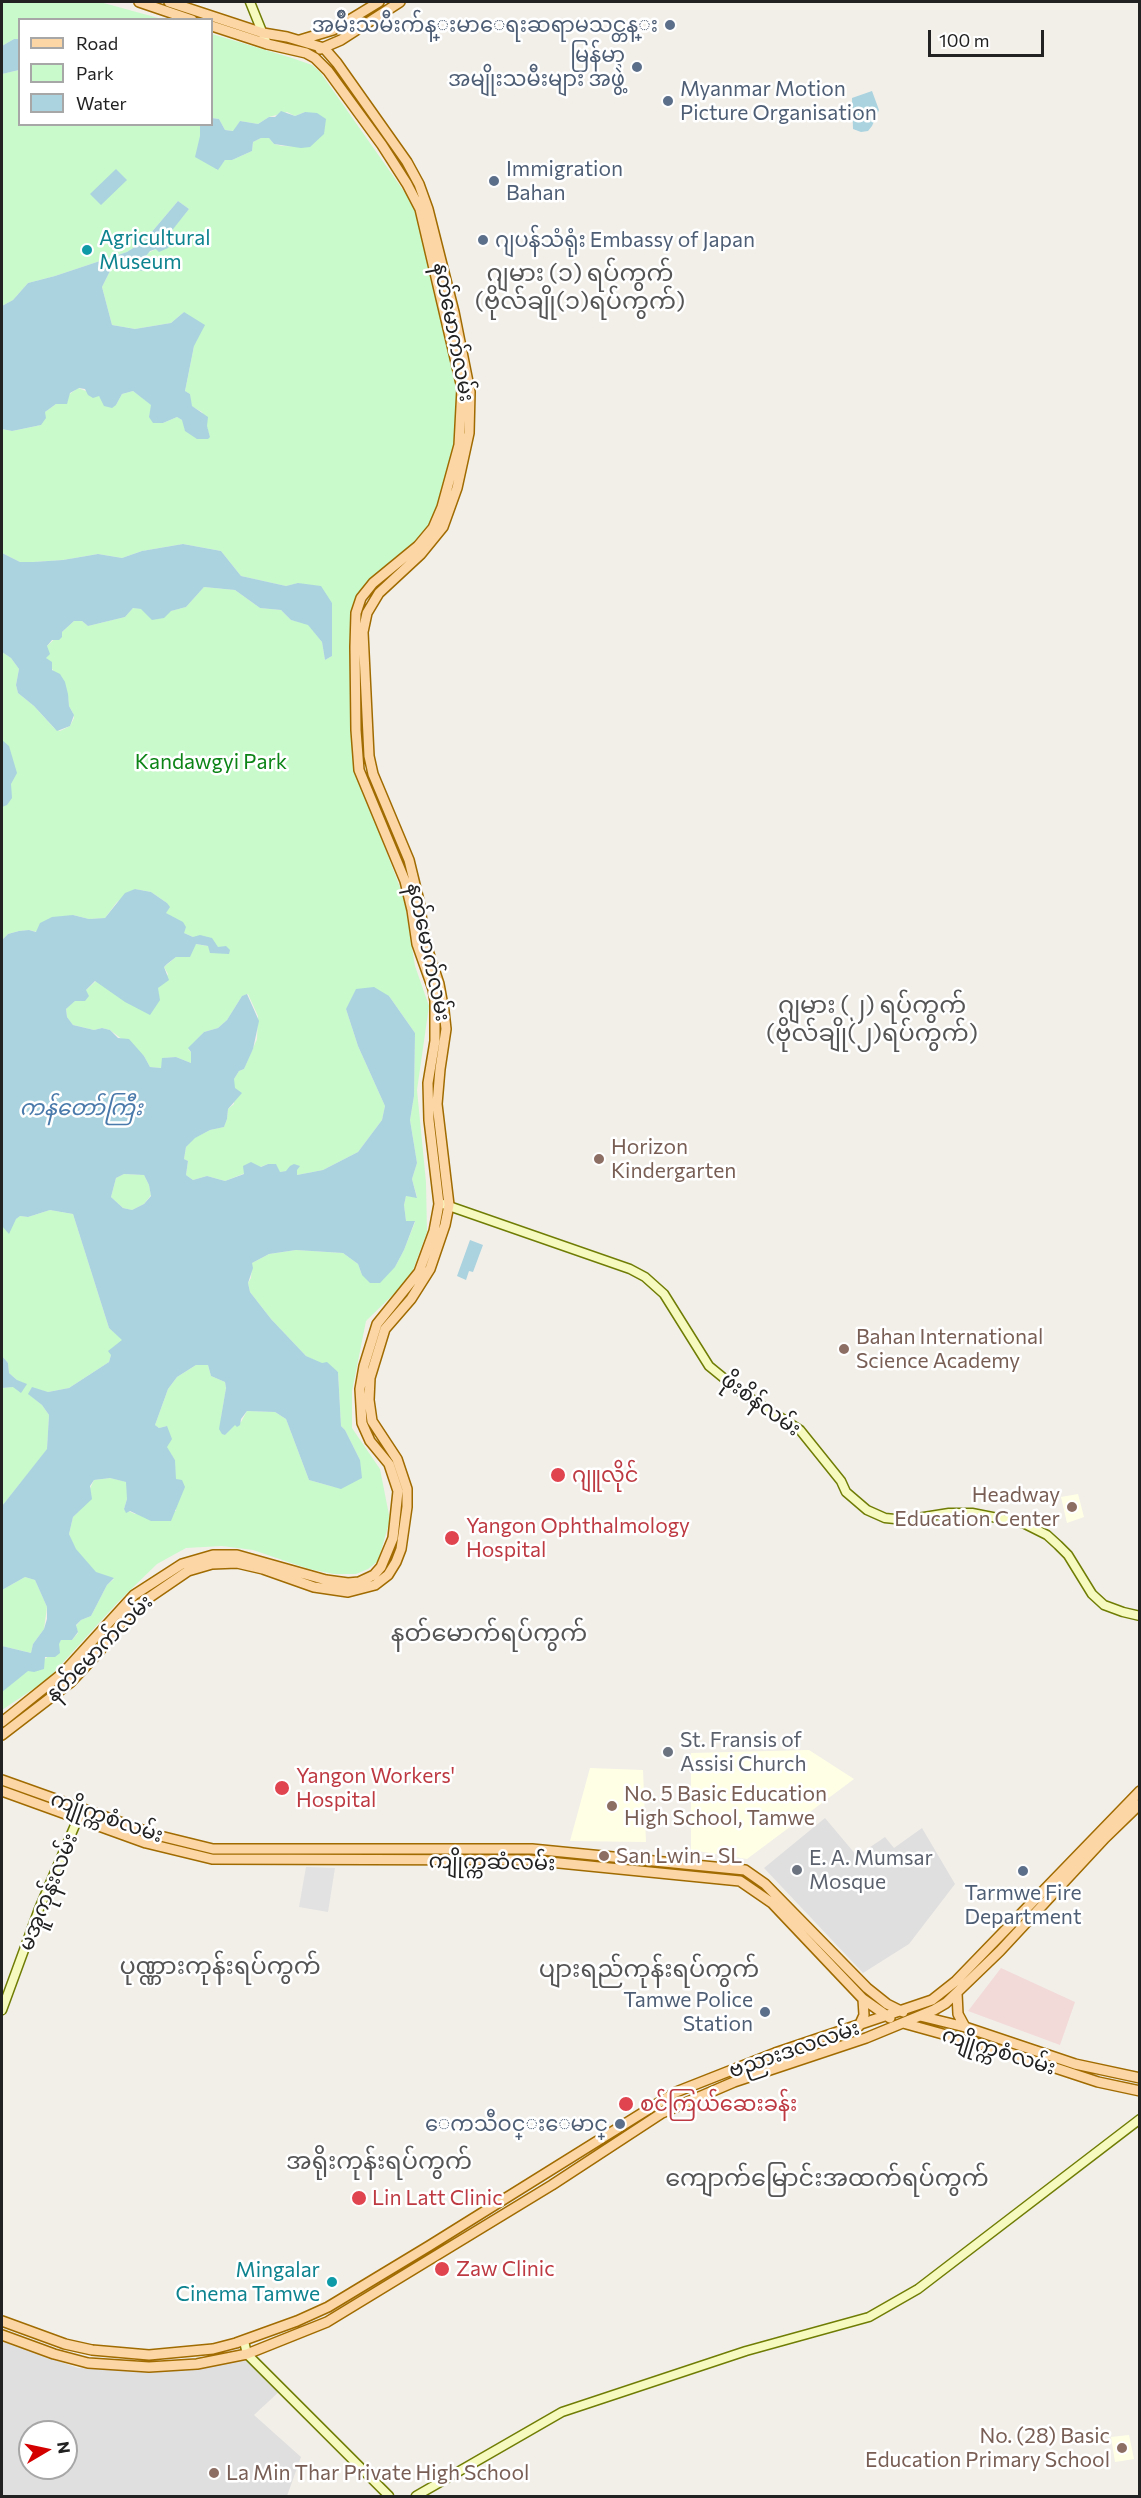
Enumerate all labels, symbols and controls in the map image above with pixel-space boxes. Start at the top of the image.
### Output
place label: အမ်ိဳးသမီးက်န္းမာေရးဆရာမသင္တန္း [312,12,658,38]
legend [18,18,213,126]
marker: အမ်ိဳးသမီးက်န္းမာေရးဆရာမသင္တန္း [663,18,677,32]
scale bar [931,18,1046,56]
text: 100 m [939,29,989,51]
text: Road [76,32,118,54]
place label: မြန်မာ့ အမျိုးသမီးများ အဖွဲ့ [448,42,625,92]
marker: မြန်မာ့ အမျိုးသမီးများ အဖွဲ့ [630,60,644,74]
text: Park [76,62,114,84]
place label: Myanmar Motion Picture Organisation [680,76,877,126]
text: Water [76,92,127,114]
marker: Myanmar Motion Picture Organisation [661,94,675,108]
place label: Immigration Bahan [506,156,623,206]
marker: Immigration Bahan [487,174,501,188]
place label: Agricultural Museum [99,225,210,275]
place label: ဂျပန်သံရုံး Embassy of Japan [495,227,755,253]
marker: ဂျပန်သံရုံး Embassy of Japan [476,233,490,247]
marker: Agricultural Museum [80,243,94,257]
district label: ဂျမား (၁) ရပ်ကွက် (ဗိုလ်ချို(၁)ရပ်ကွက်) [475,259,685,315]
street label: နတ်မောက်လမ်း [428,260,480,404]
park label: Kandawgyi Park [135,749,287,775]
street label: နတ်မောက်လမ်း [402,880,456,1024]
district label: ဂျမား (၂) ရပ်ကွက် (ဗိုလ်ချို(၂)ရပ်ကွက်) [766,991,978,1047]
water label: ကန်တော်ကြီး [20,1095,142,1121]
place label: Horizon Kindergarten [611,1134,736,1184]
marker: Horizon Kindergarten [592,1152,606,1166]
place label: Bahan International Science Academy [856,1324,1043,1374]
marker: Bahan International Science Academy [837,1342,851,1356]
street label: ဖိုးစိန်လမ်း [716,1367,806,1441]
place label: ဂျူလိုင် [572,1462,638,1488]
marker: ဂျူလိုင် [549,1466,567,1484]
place label: Headway Education Center [894,1482,1060,1532]
marker: Headway Education Center [1065,1500,1079,1514]
place label: Yangon Ophthalmology Hospital [466,1513,690,1563]
marker: Yangon Ophthalmology Hospital [443,1529,461,1547]
street label: နတ်မောက်လမ်း [40,1589,158,1707]
district label: နတ်မောက်ရပ်ကွက် [391,1619,587,1647]
place label: St. Fransis of Assisi Church [680,1727,807,1777]
marker: St. Fransis of Assisi Church [661,1745,675,1759]
place label: Yangon Workers' Hospital [296,1763,455,1813]
marker: Yangon Workers' Hospital [273,1779,291,1797]
place label: No. 5 Basic Education High School, Tamwe [624,1781,827,1831]
street label: ကျိုက္ကစံလမ်း [47,1786,167,1848]
marker: No. 5 Basic Education High School, Tamwe [605,1799,619,1813]
street label: မအူကုန်းလမ်း [13,1830,83,1954]
place label: San Lwin - SL [616,1843,742,1869]
place label: E. A. Mumsar Mosque [809,1845,933,1895]
street label: ကျိုက္ကဆံလမ်း [428,1848,556,1876]
marker: San Lwin - SL [597,1849,611,1863]
marker: E. A. Mumsar Mosque [790,1863,804,1877]
marker: Tarmwe Fire Department [1016,1864,1030,1878]
place label: Tarmwe Fire Department [964,1880,1082,1930]
district label: ပုဏ္ဏားကုန်းရပ်ကွက် [119,1952,321,1980]
district label: ပျားရည်ကုန်းရပ်ကွက် [539,1955,759,1983]
place label: Tamwe Police Station [623,1987,753,2037]
marker: Tamwe Police Station [758,2005,772,2019]
street label: ဗညားဒလလမ်း [725,2015,863,2083]
street label: ကျိုက္ကစံလမ်း [939,2022,1059,2080]
place label: စင်ကြယ်ဆေးခန်း [640,2091,797,2117]
marker: စင်ကြယ်ဆေးခန်း [617,2095,635,2113]
place label: ေကသီဝင္းေမာင္ [425,2111,608,2137]
marker: ေကသီဝင္းေမာင္ [613,2117,627,2131]
district label: အရိုးကုန်းရပ်ကွက် [286,2147,472,2175]
district label: ကျောက်မြောင်းအထက်ရပ်ကွက် [665,2164,989,2192]
place label: Lin Latt Clinic [372,2185,503,2211]
marker: Lin Latt Clinic [350,2189,368,2207]
place label: Zaw Clinic [456,2256,555,2282]
place label: Mingalar Cinema Tamwe [176,2257,320,2307]
marker: Zaw Clinic [433,2260,451,2278]
marker: Mingalar Cinema Tamwe [325,2275,339,2289]
north arrow [18,2420,78,2480]
place label: No. (28) Basic Education Primary School [865,2423,1110,2473]
text: N [54,2440,75,2455]
marker: No. (28) Basic Education Primary School [1115,2441,1129,2455]
place label: La Min Thar Private High School [226,2460,529,2486]
marker: La Min Thar Private High School [207,2466,221,2480]

